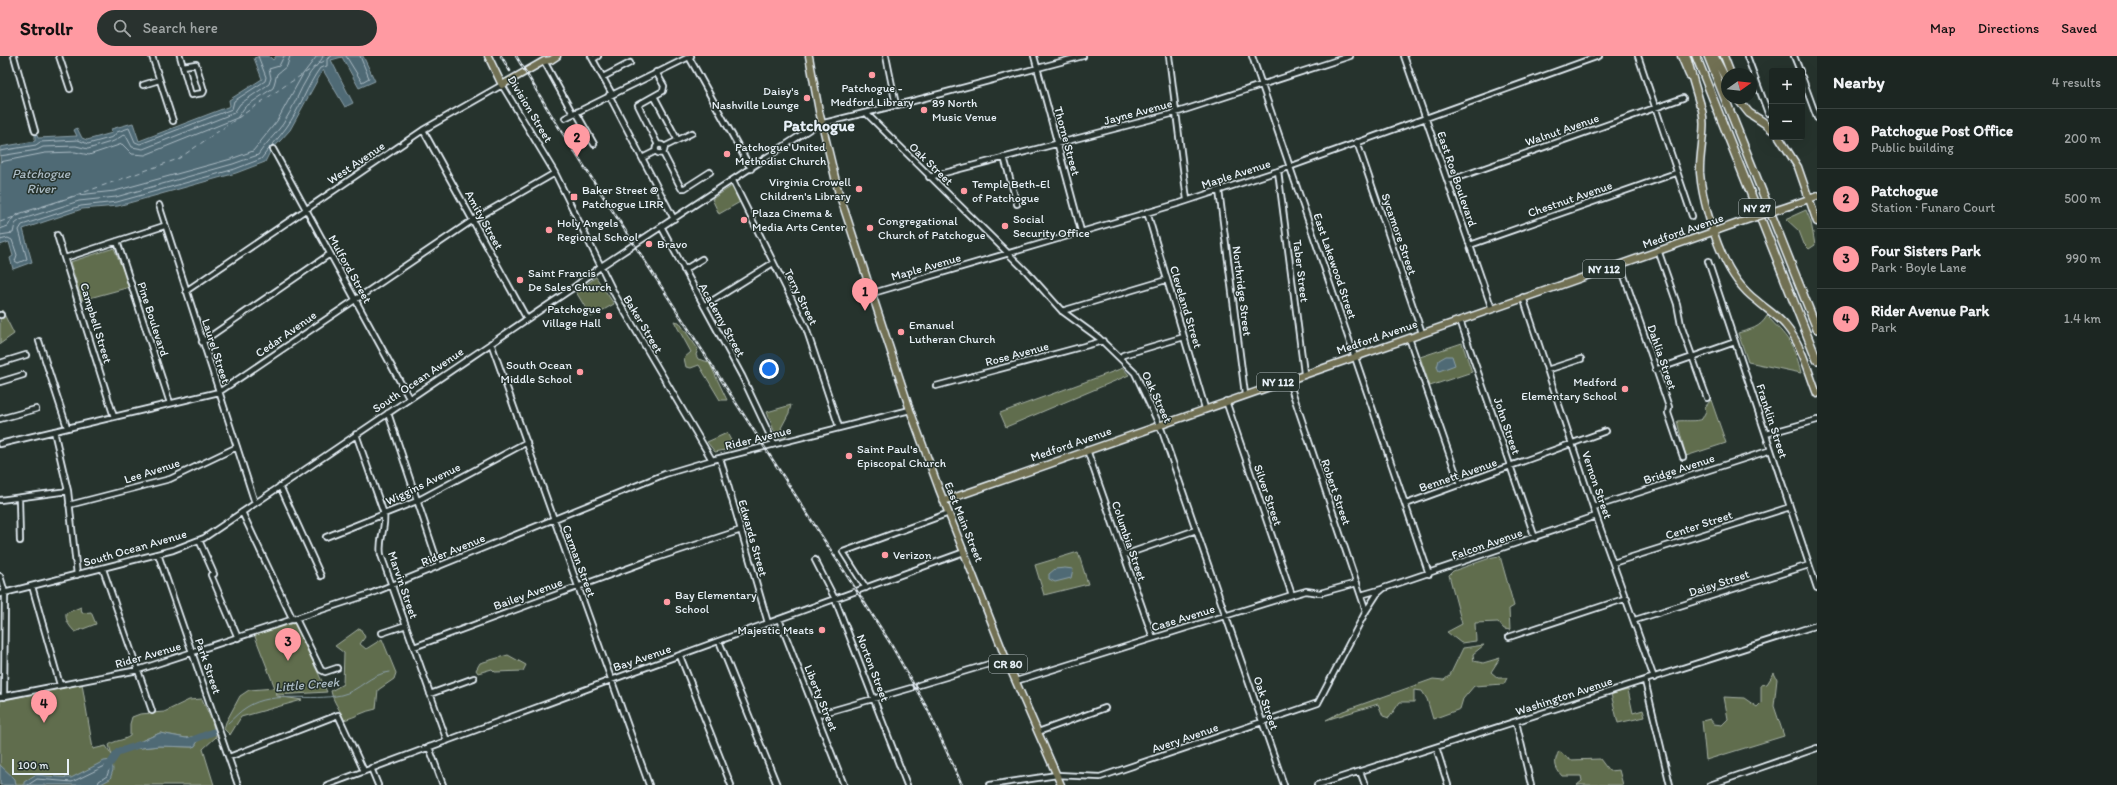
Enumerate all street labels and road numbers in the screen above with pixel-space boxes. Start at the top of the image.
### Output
street label: Division Street [505,73,556,145]
street label: Jayne Avenue [1102,96,1174,128]
street label: Thorne Street [1051,105,1083,177]
street label: Walnut Avenue [1523,111,1601,149]
street label: East Roe Boulevard [1434,129,1480,229]
street label: West Avenue [325,139,388,187]
street label: Oak Street [906,140,956,189]
street label: Maple Avenue [1200,156,1273,192]
street label: Chestnut Avenue [1526,178,1614,220]
street label: Amity Street [462,188,506,252]
street label: Sycamore Street [1378,191,1420,277]
road number: NY 27 [1739,199,1775,217]
street label: East Lakewood Street [1310,211,1360,321]
street label: Medford Avenue [1641,211,1726,251]
street label: Mulford Street [325,232,375,306]
street label: Taber Street [1290,239,1312,304]
street label: Northridge Street [1230,245,1255,337]
street label: Maple Avenue [889,250,963,284]
road number: NY 112 [1583,260,1625,278]
street label: Cleveland Street [1167,264,1205,350]
street label: Terry Street [781,267,821,328]
street label: Pine Boulevard [134,280,172,359]
street label: Campbell Street [77,281,115,365]
street label: Academy Street [696,281,748,360]
street label: Baker Street [620,292,666,356]
street label: Cedar Avenue [253,308,319,360]
street label: Laurel Street [199,317,233,386]
street label: Medford Avenue [1335,317,1420,357]
street label: Dahlia Street [1644,323,1680,392]
street label: Rose Avenue [984,339,1051,369]
street label: South Ocean Avenue [370,344,466,416]
street label: Oak Street [1139,369,1175,426]
road number: NY 112 [1257,373,1299,391]
street label: Franklin Street [1753,382,1791,460]
street label: John Street [1491,396,1523,457]
street label: Rider Avenue [723,423,793,453]
street label: Medford Avenue [1029,424,1114,464]
street label: Vernon Street [1579,449,1615,521]
street label: Bridge Avenue [1642,451,1717,487]
street label: Lee Avenue [122,455,182,487]
street label: Bennett Avenue [1417,455,1499,495]
street label: Robert Street [1318,457,1354,527]
street label: Wiggins Avenue [383,460,463,508]
street label: Silver Street [1251,463,1285,528]
street label: East Main Street [942,480,987,564]
street label: Edwards Street [735,498,771,578]
street label: Columbia Street [1109,499,1149,583]
street label: Center Street [1664,507,1735,542]
street label: Carman Street [559,523,599,599]
street label: Falcon Avenue [1450,525,1525,563]
street label: South Ocean Avenue [82,526,189,569]
street label: Rider Avenue [419,531,487,569]
street label: Marvin Street [385,549,421,621]
street label: Daisy Street [1687,566,1752,599]
street label: Bailey Avenue [491,575,565,613]
street label: Case Avenue [1149,602,1217,634]
street label: Norton Street [854,632,892,704]
street label: Park Street [192,636,224,696]
street label: Rider Avenue [113,639,183,671]
street label: Bay Avenue [611,641,673,674]
road number: CR 80 [989,655,1027,673]
street label: Liberty Street [801,663,841,734]
street label: Oak Street [1250,674,1282,732]
street label: Washington Avenue [1514,674,1614,718]
street label: Avery Avenue [1150,720,1220,756]

